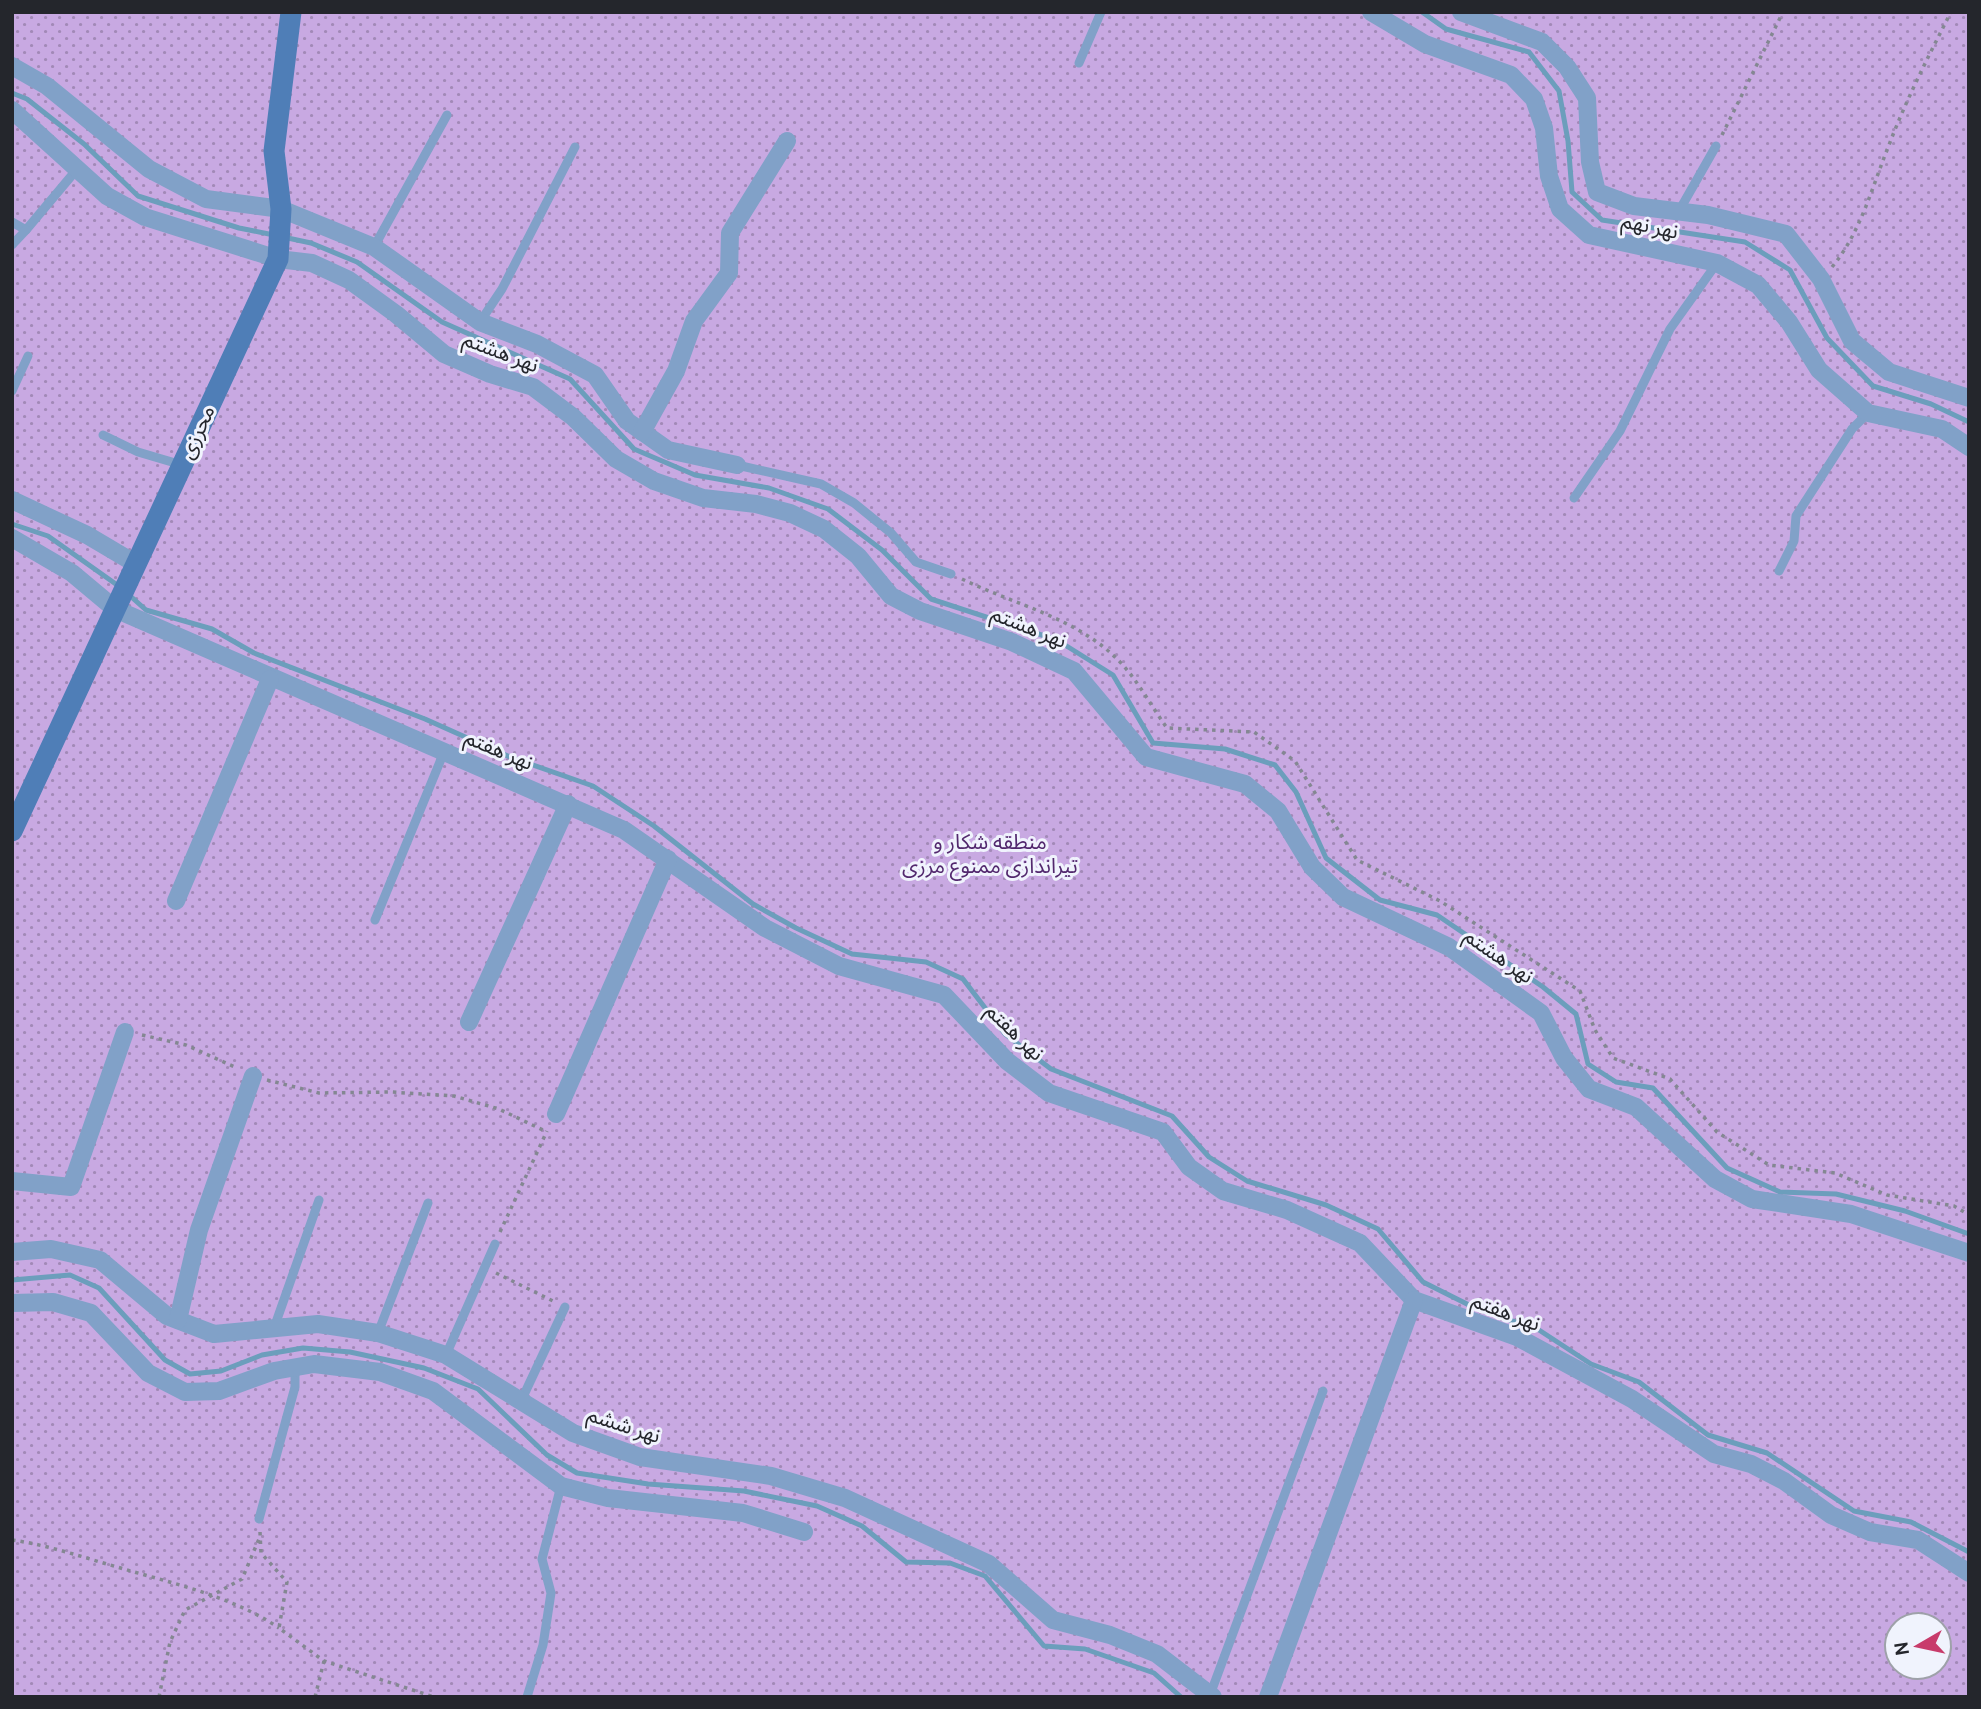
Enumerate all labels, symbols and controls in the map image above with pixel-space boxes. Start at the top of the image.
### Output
street label: نهر نهم [1619,207,1681,247]
street label: نهر هشتم [459,326,542,380]
street label: محرزی [173,401,220,463]
street label: نهر هشتم [987,600,1070,656]
street label: نهر هفتم [460,724,537,778]
park label: منطقه شکار و تیراندازی ممنوع مرزی [902,829,1078,881]
street label: نهر هشتم [1458,923,1539,991]
street label: نهر هفتم [979,998,1050,1068]
street label: نهر هفتم [1467,1287,1544,1339]
street label: نهر ششم [583,1401,664,1451]
north arrow [1883,1611,1953,1681]
text: N [1889,1640,1914,1657]

